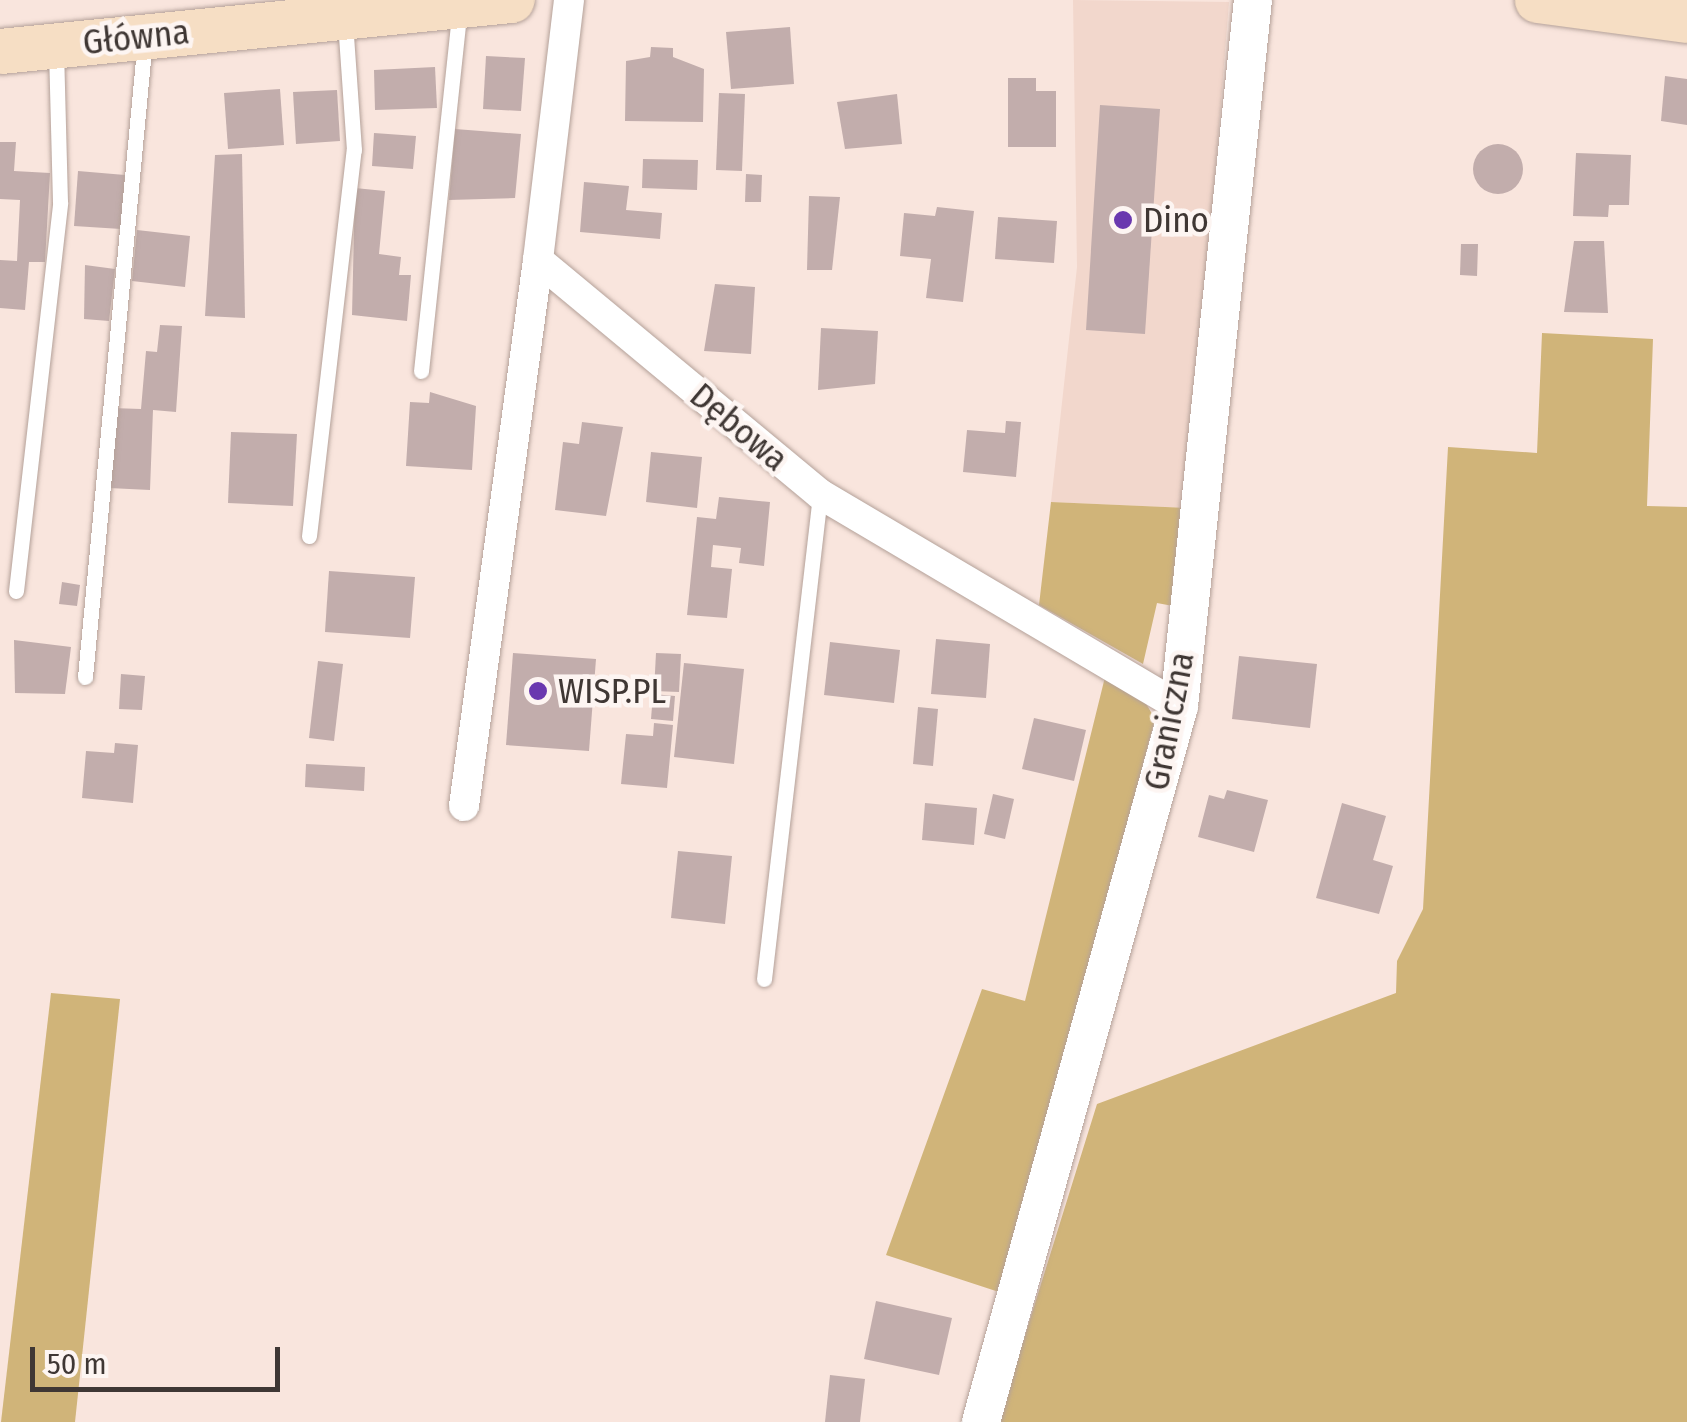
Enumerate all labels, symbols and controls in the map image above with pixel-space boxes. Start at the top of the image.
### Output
street label: Główna [81,11,191,63]
place label: Dino [1143,199,1209,241]
marker: Dino [1112,209,1134,231]
street label: Dębowa [682,374,796,480]
street label: Graniczna [1135,648,1203,794]
place label: WISP.PL [558,670,666,712]
marker: WISP.PL [527,680,549,702]
scale bar [35,1327,285,1389]
text: 50 m [47,1346,107,1382]

